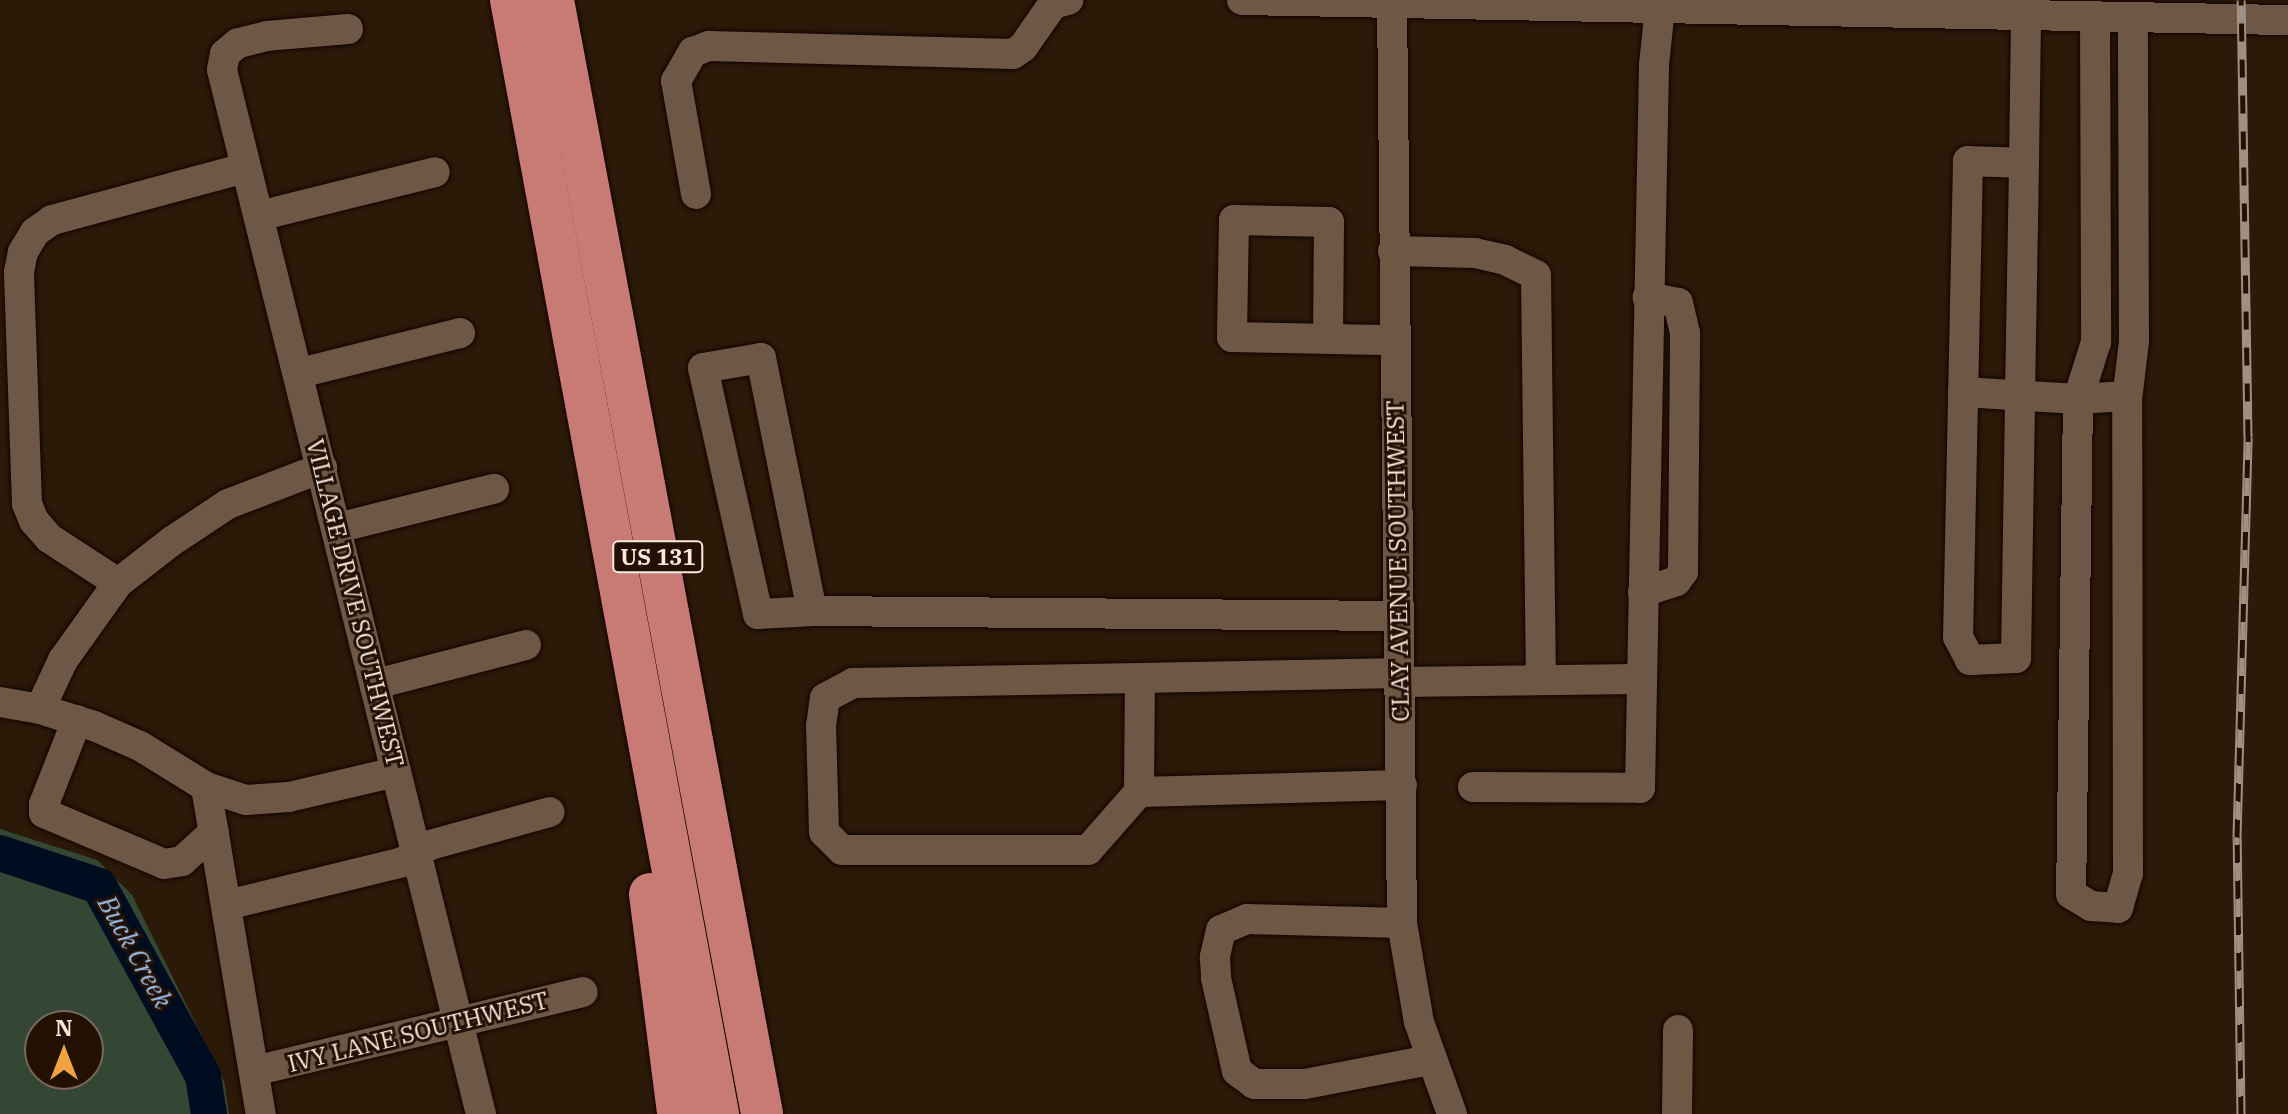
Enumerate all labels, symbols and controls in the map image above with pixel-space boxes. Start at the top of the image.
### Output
street label: CLAY AVENUE SOUTHWEST [1381,400,1415,722]
street label: VILLAGE DRIVE SOUTHWEST [300,436,410,770]
road number: US 131 [612,539,704,575]
water label: Buck Creek [91,890,179,1014]
street label: IVY LANE SOUTHWEST [285,986,551,1078]
north arrow [24,1010,104,1090]
text: N [55,1013,73,1042]

